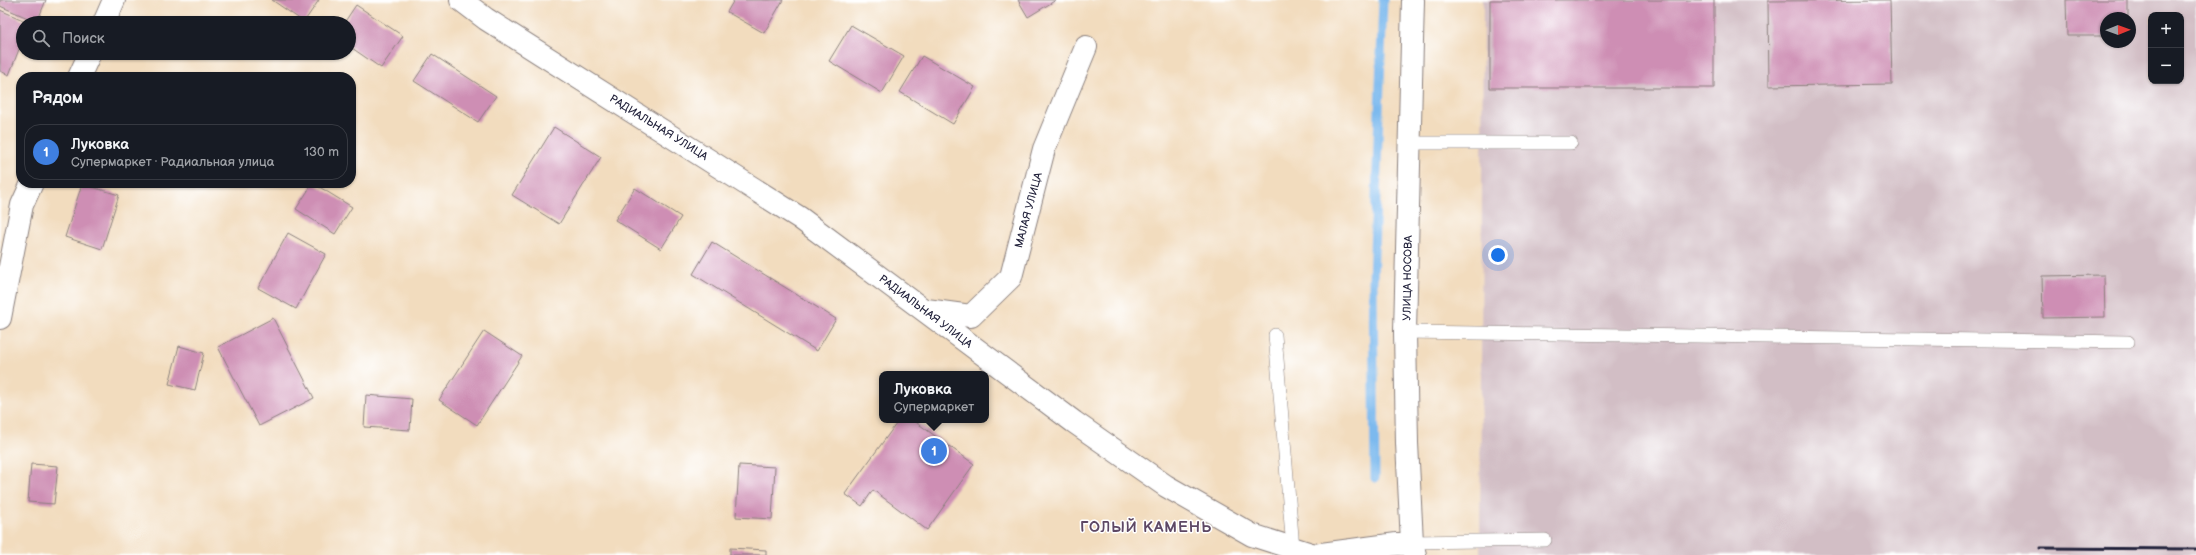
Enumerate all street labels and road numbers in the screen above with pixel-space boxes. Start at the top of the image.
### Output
street label: РАДИАЛЬНАЯ УЛИЦА [607,92,711,163]
street label: МАЛАЯ УЛИЦА [1012,171,1045,249]
street label: УЛИЦА НОСОВА [1400,235,1415,321]
street label: РАДИАЛЬНАЯ УЛИЦА [877,272,975,351]

